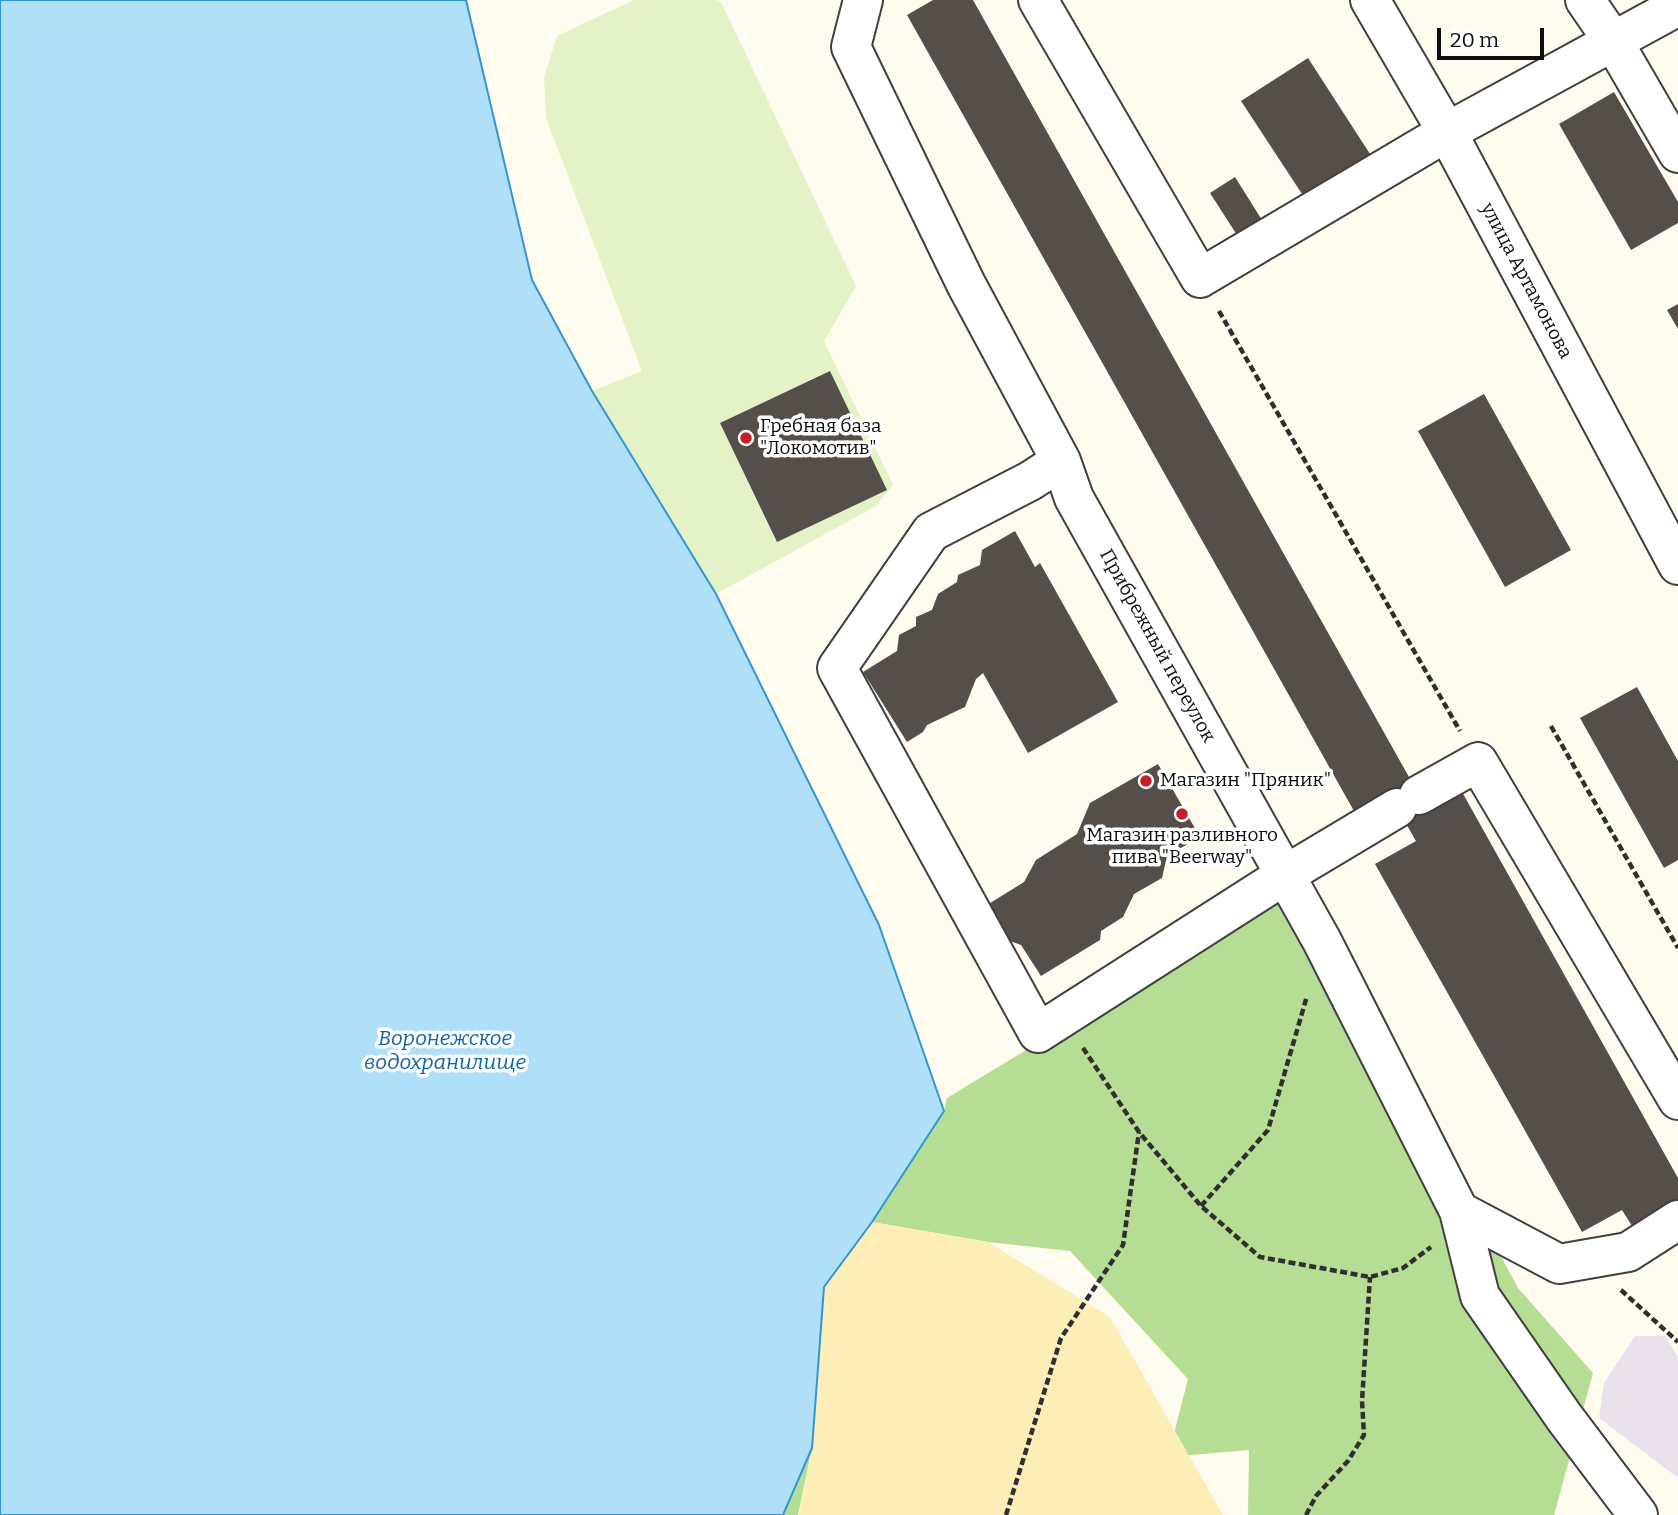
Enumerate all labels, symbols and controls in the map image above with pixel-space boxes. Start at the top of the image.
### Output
scale bar [1440,14,1547,58]
text: 20 m [1450,27,1499,53]
street label: улица Артамонова [1475,199,1577,363]
place label: Гребная база "Локомотив" [760,416,881,460]
marker: Гребная база "Локомотив" [738,430,754,446]
street label: Прибрежный переулок [1094,545,1220,747]
place label: Магазин "Пряник" [1160,770,1331,792]
marker: Магазин "Пряник" [1138,773,1154,789]
marker: Магазин разливного пива "Beerway" [1174,806,1190,822]
place label: Магазин разливного пива "Beerway" [1086,825,1278,869]
water label: Воронежское водохранилище [364,1026,526,1076]

